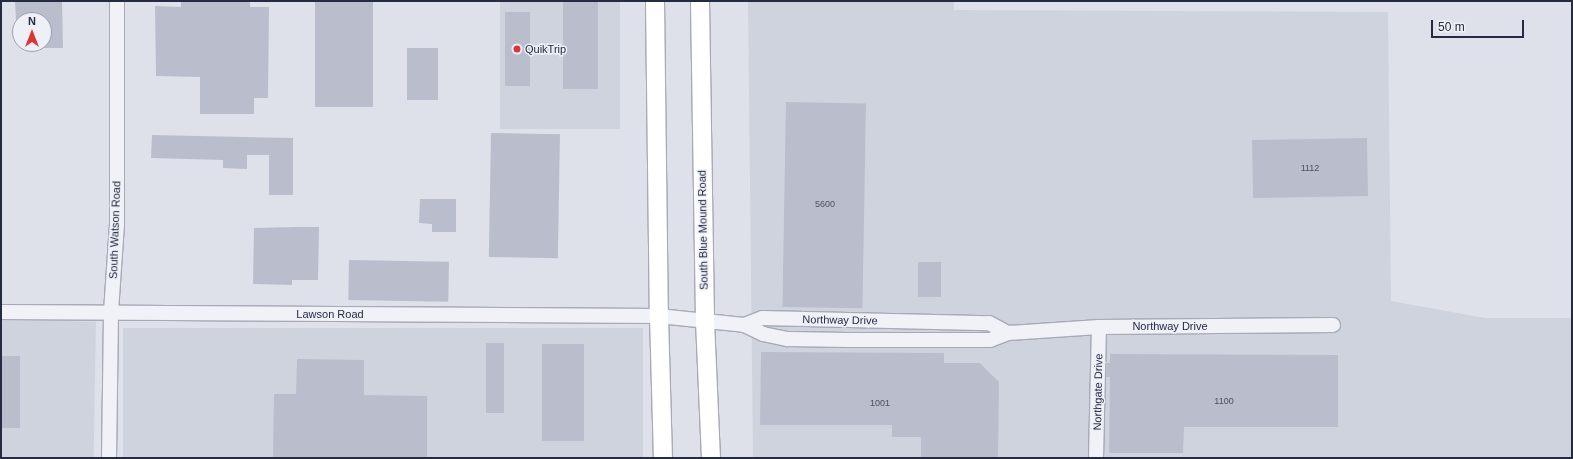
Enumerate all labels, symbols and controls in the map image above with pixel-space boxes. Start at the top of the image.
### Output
north arrow [12,12,52,52]
scale bar [1433,12,1526,38]
text: N [28,15,36,27]
text: 50 m [1438,20,1465,34]
place label: QuikTrip [525,42,566,56]
marker: QuikTrip [512,44,522,54]
house number: 1112 [1301,163,1319,173]
street label: South Blue Mound Road [695,170,711,290]
street label: South Watson Road [107,181,123,279]
house number: 5600 [815,199,835,209]
street label: Lawson Road [296,307,364,321]
street label: Northway Drive [802,313,878,327]
street label: Northway Drive [1132,319,1208,333]
street label: Northgate Drive [1091,353,1105,431]
house number: 1100 [1214,396,1234,406]
house number: 1001 [870,398,890,408]

